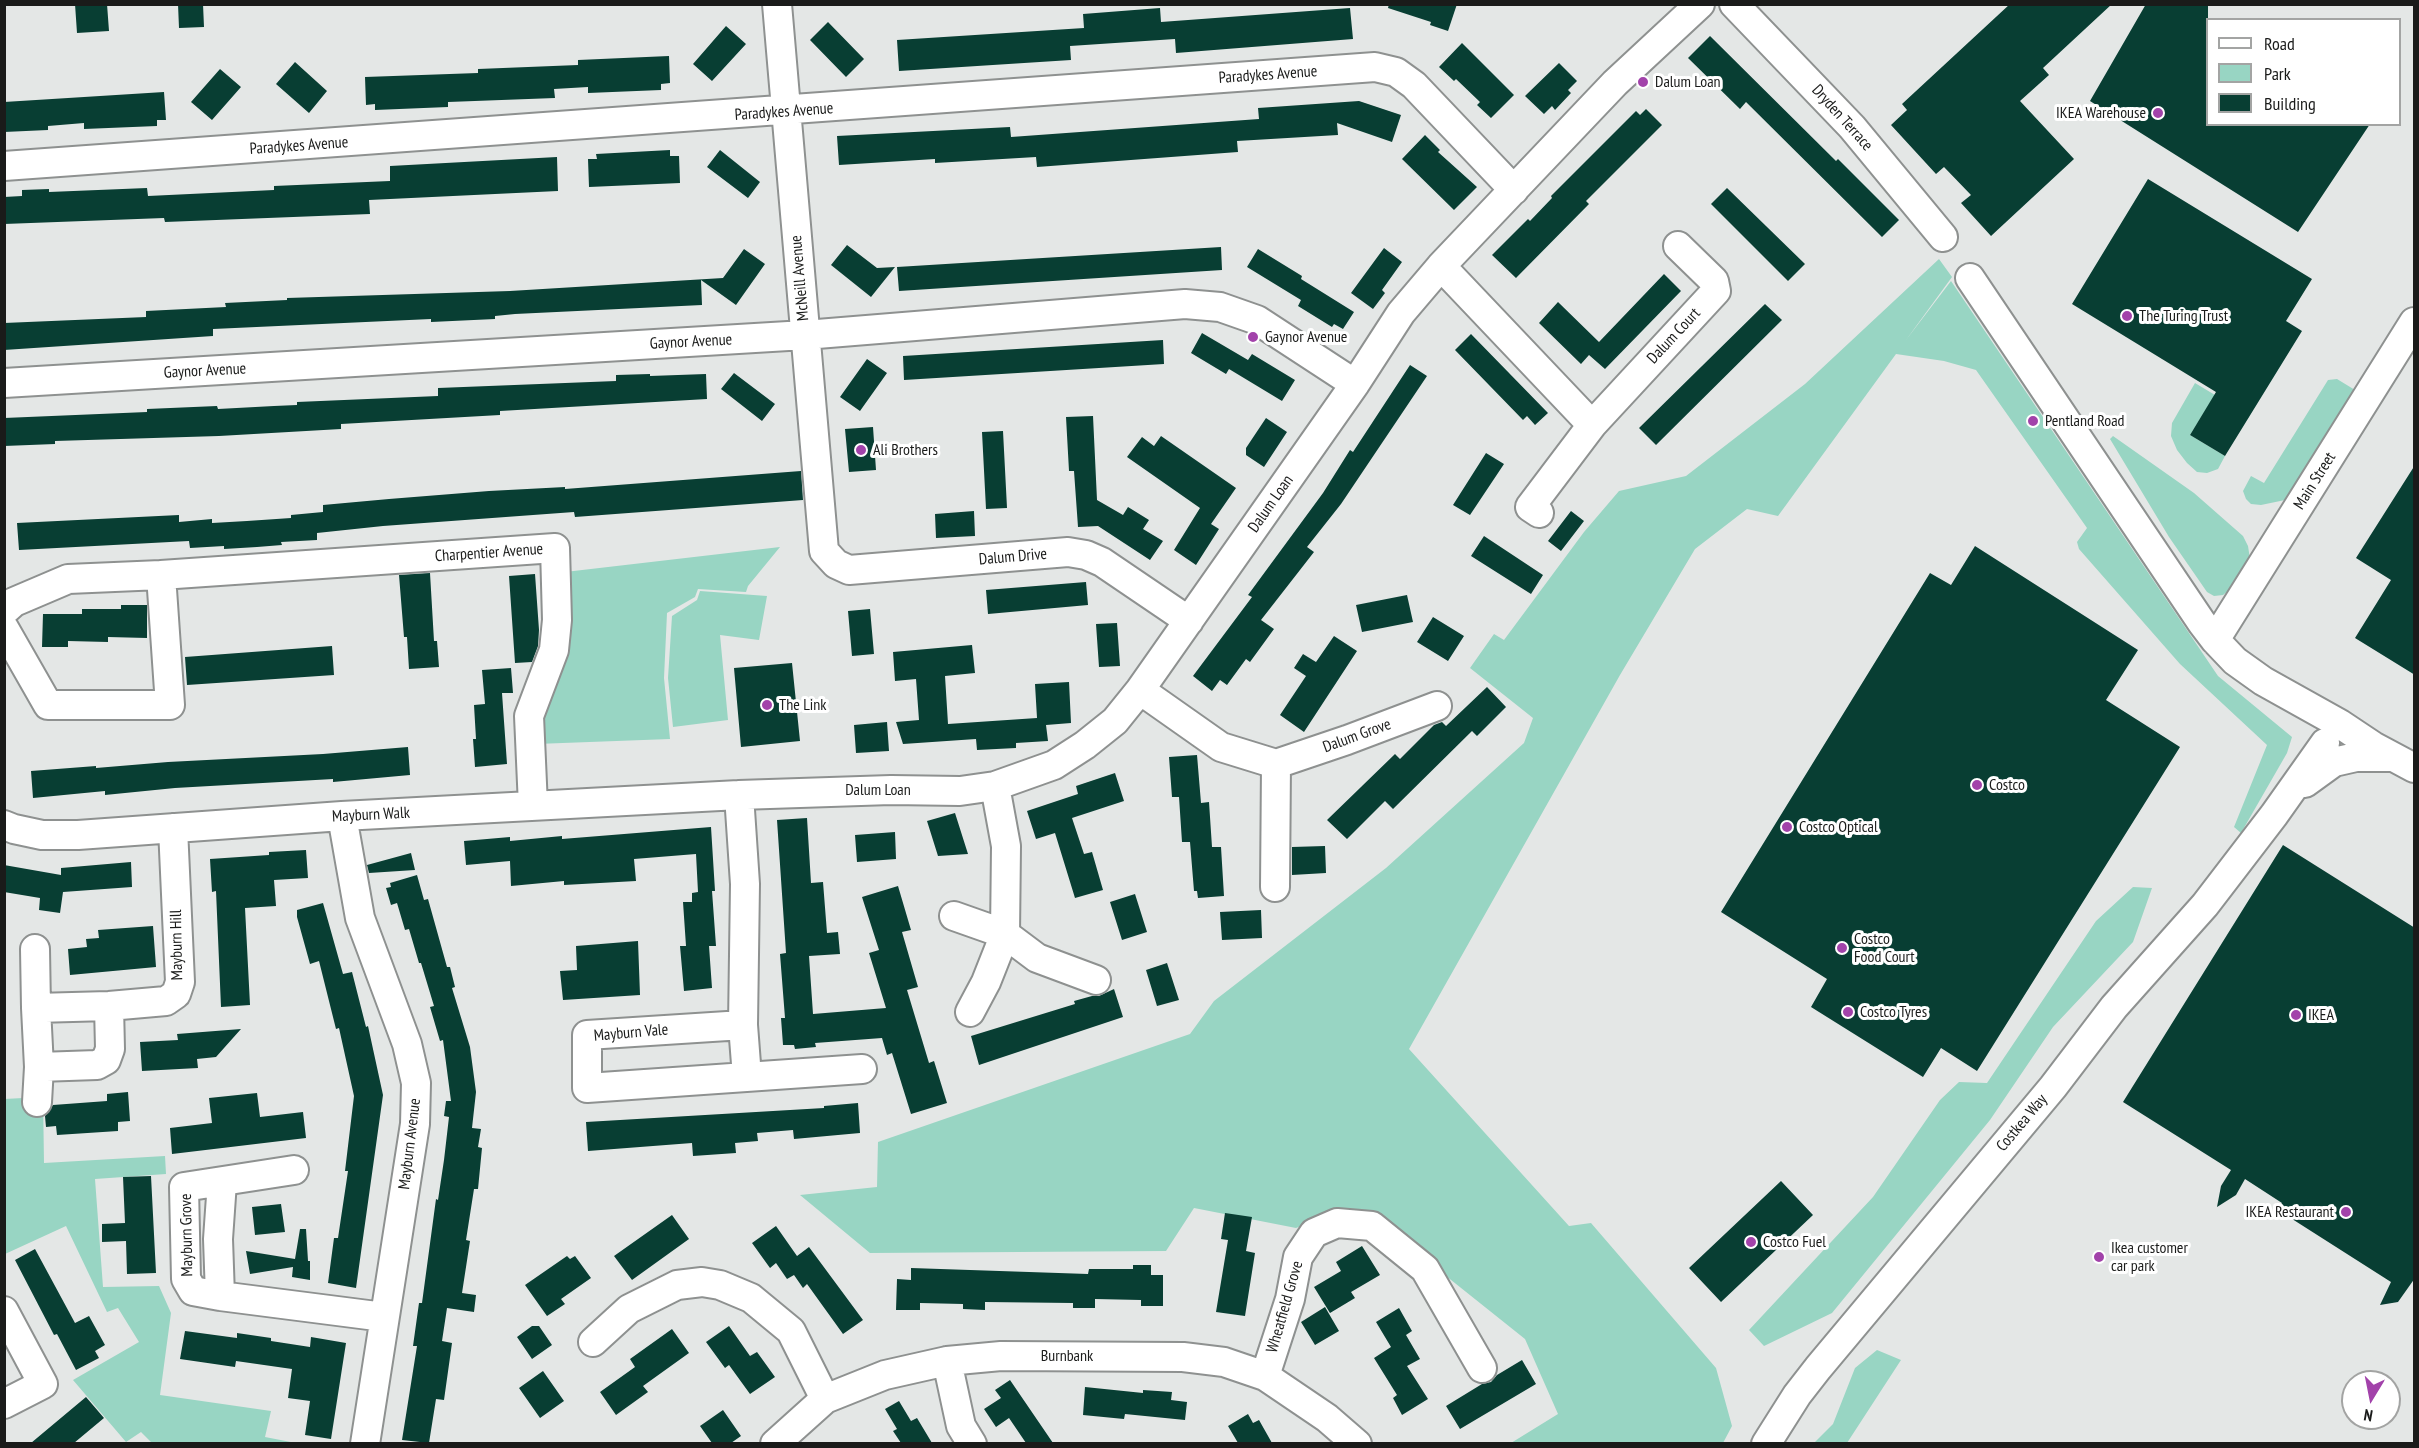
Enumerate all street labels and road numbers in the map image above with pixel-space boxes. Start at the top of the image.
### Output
street label: Paradykes Avenue [1218,62,1318,88]
street label: Dryden Terrace [1807,81,1877,155]
street label: Paradykes Avenue [734,99,834,125]
street label: Paradykes Avenue [249,133,349,159]
street label: McNeill Avenue [787,234,813,322]
street label: Dalum Court [1643,304,1705,368]
street label: Gaynor Avenue [649,330,733,354]
street label: Gaynor Avenue [163,359,247,383]
street label: Main Street [2290,449,2340,513]
street label: Dalum Loan [1244,472,1298,536]
street label: Charpentier Avenue [434,540,544,566]
street label: Dalum Drive [978,544,1048,570]
street label: Dalum Grove [1320,715,1394,757]
street label: Dalum Loan [845,780,911,800]
street label: Mayburn Walk [332,803,410,827]
street label: Mayburn Hill [167,909,187,981]
street label: Mayburn Vale [593,1020,669,1046]
street label: Costkea Way [1993,1091,2051,1155]
street label: Mayburn Avenue [395,1097,425,1191]
street label: Mayburn Grove [177,1193,197,1277]
street label: Wheatfield Grove [1263,1259,1307,1355]
street label: Burnbank [1041,1346,1093,1366]

